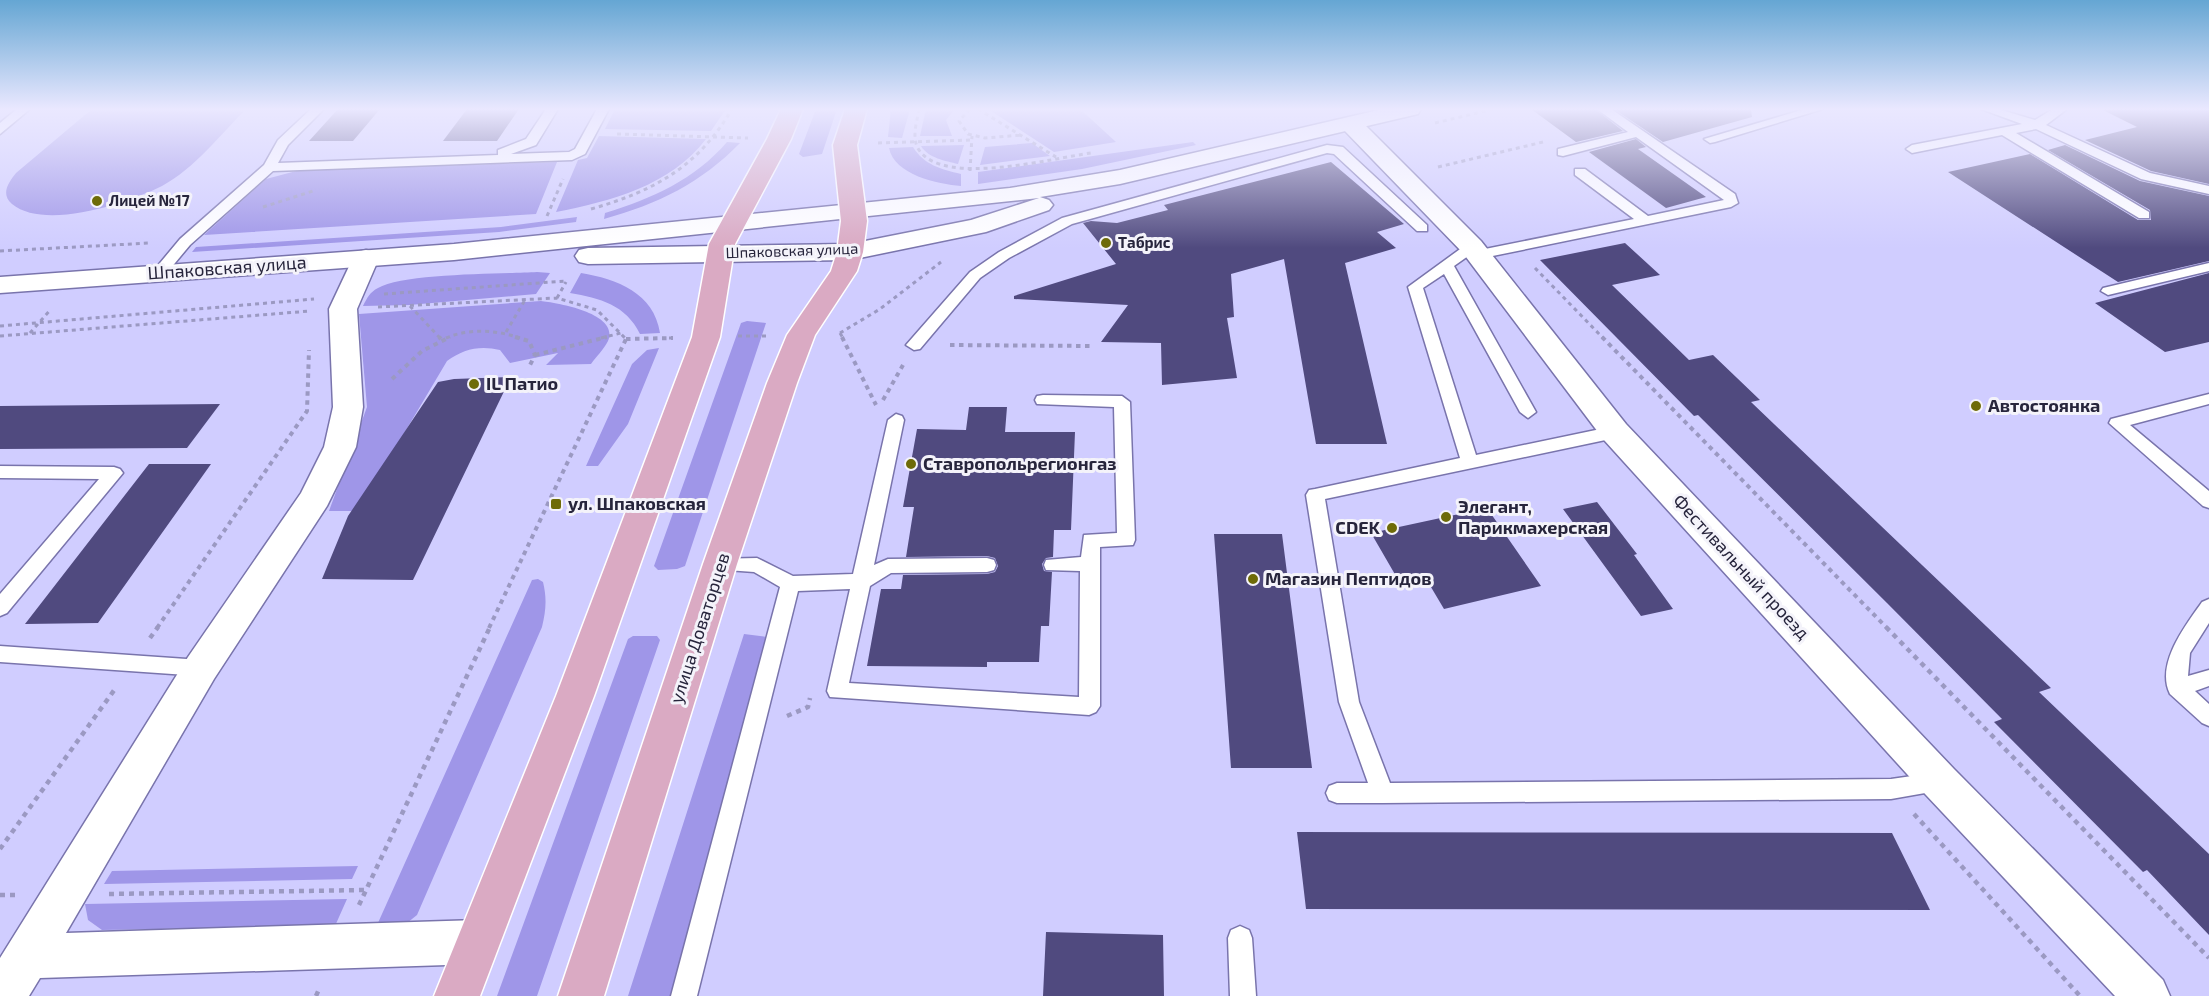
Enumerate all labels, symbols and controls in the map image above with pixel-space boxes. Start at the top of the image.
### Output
place label: Лицей №17 [109,191,190,209]
marker: Лицей №17 [90,194,104,208]
place label: Табрис [1118,233,1171,251]
marker: Табрис [1099,236,1113,250]
street label: Шпаковская улица [725,239,859,262]
street label: Шпаковская улица [147,250,307,284]
place label: IL Патио [486,372,558,394]
marker: IL Патио [467,377,481,391]
place label: Автостоянка [1988,394,2100,416]
marker: Автостоянка [1969,399,1983,413]
place label: Ставропольрегионгаз [923,452,1117,474]
marker: Ставропольрегионгаз [904,457,918,471]
street label: Фестивальный проезд [1669,489,1815,643]
place label: ул. Шпаковская [568,492,706,514]
place label: Элегант, Парикмахерская [1458,495,1608,538]
marker: ул. Шпаковская [549,497,563,511]
marker: Элегант, Парикмахерская [1439,510,1453,524]
place label: CDEK [1335,516,1381,538]
marker: CDEK [1385,521,1399,535]
street label: улица Доваторцев [664,550,734,706]
place label: Магазин Пептидов [1265,567,1432,589]
marker: Магазин Пептидов [1246,572,1260,586]

